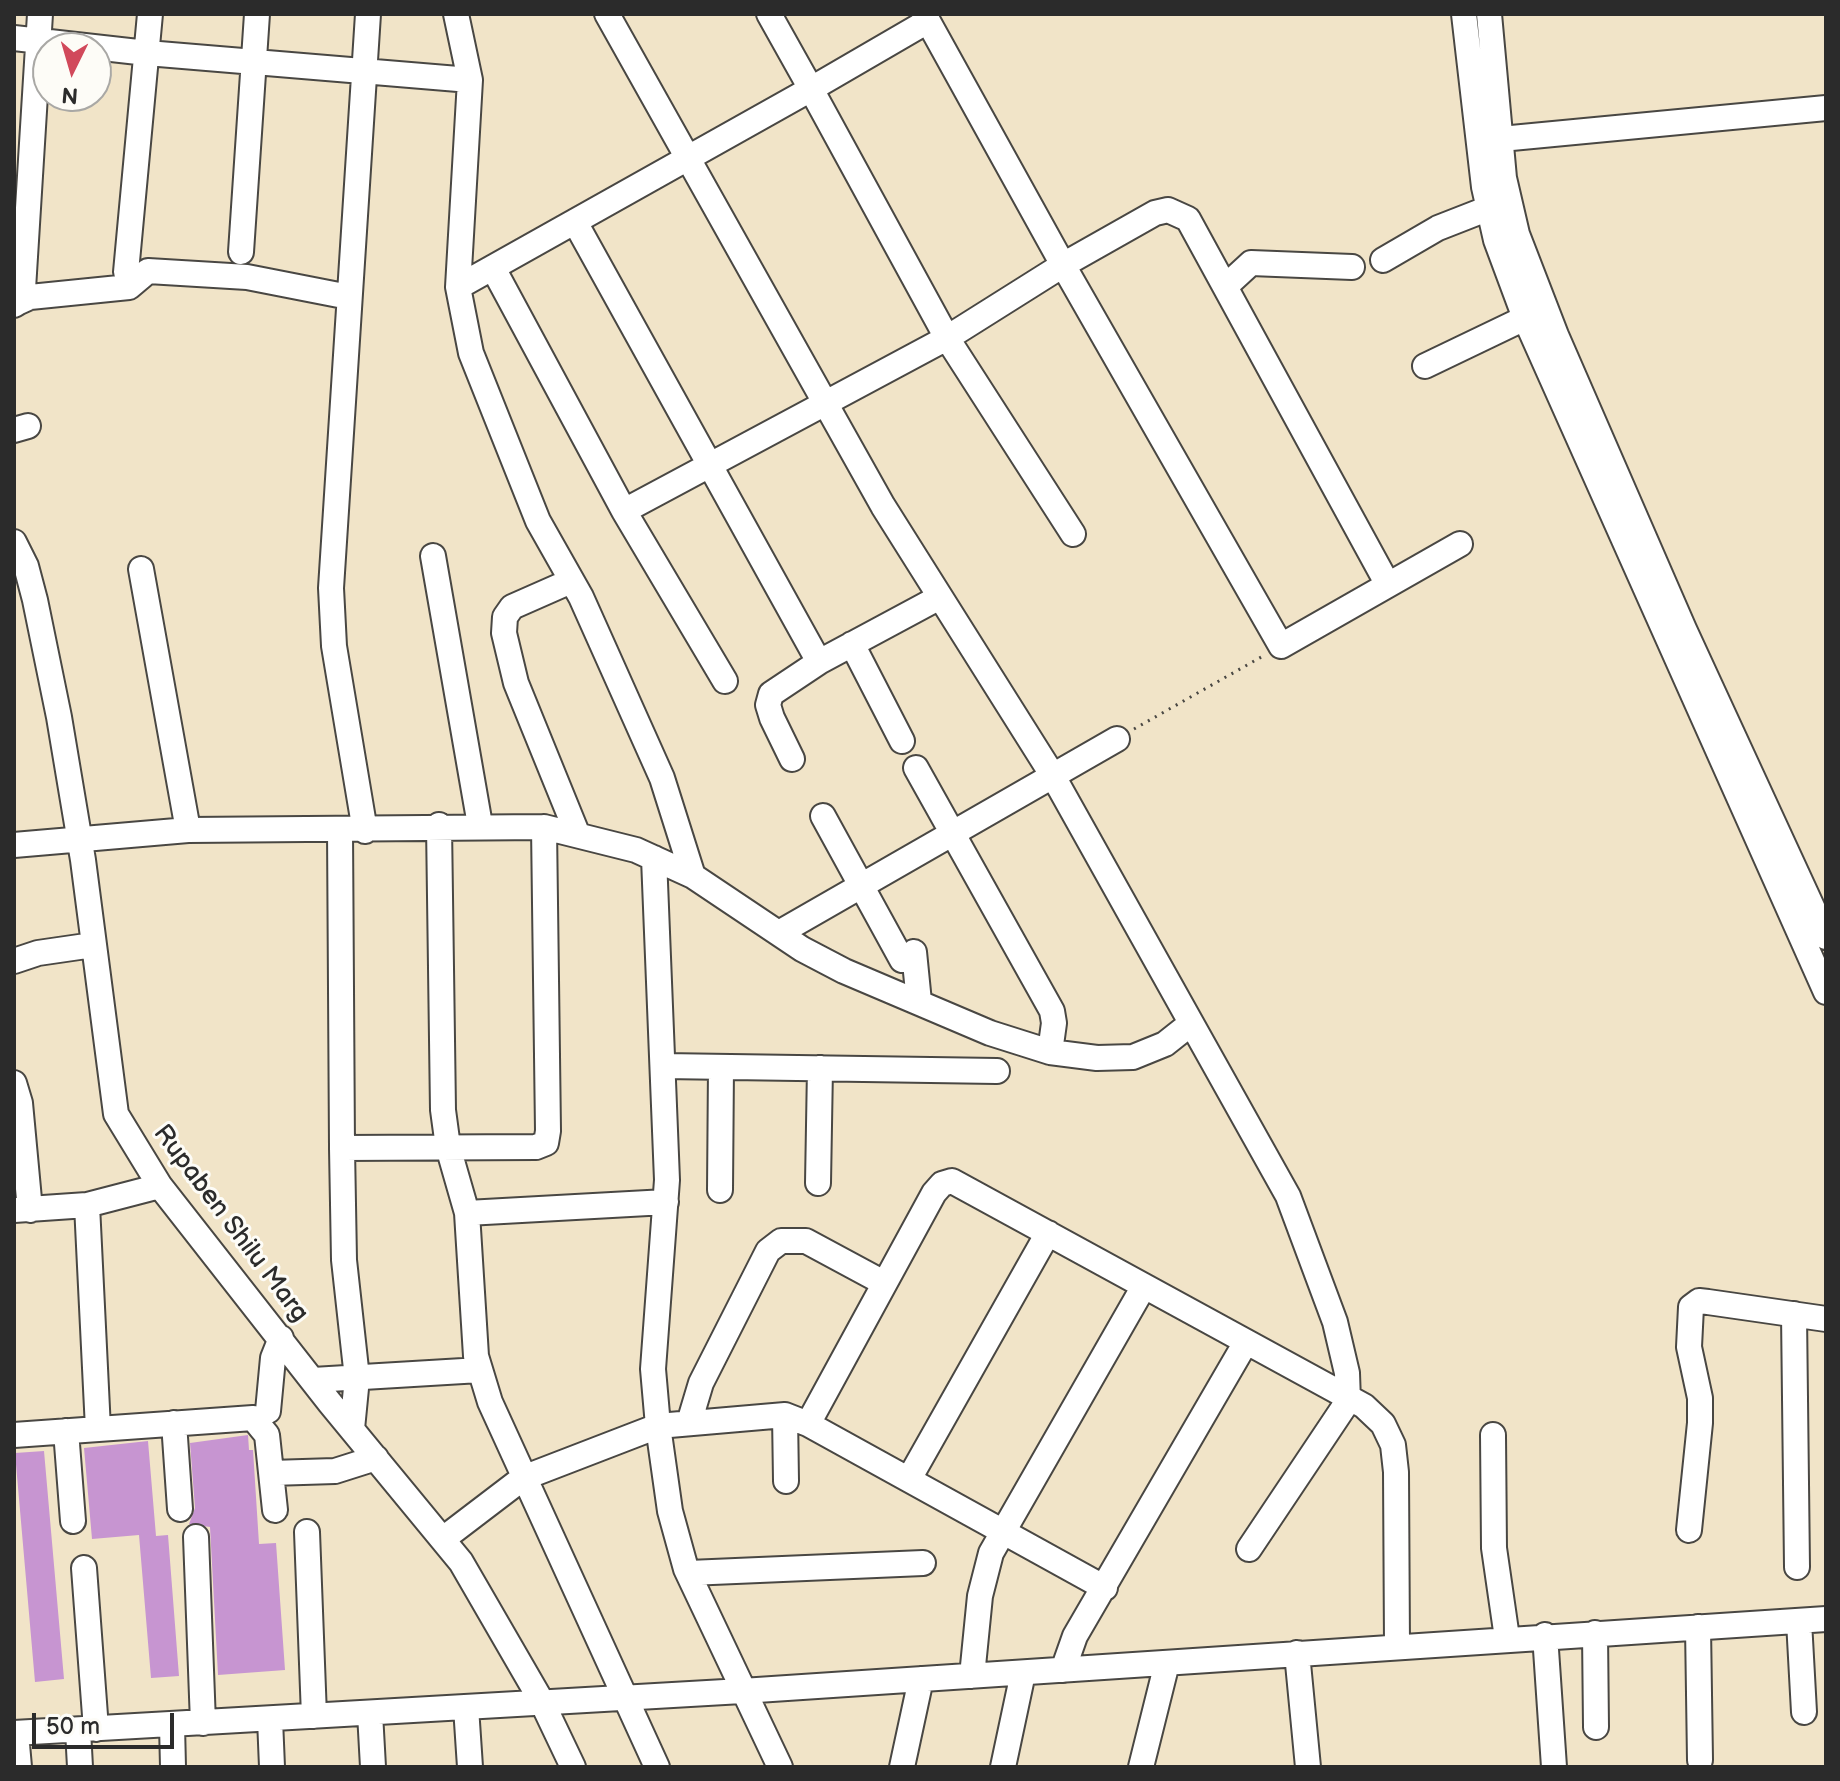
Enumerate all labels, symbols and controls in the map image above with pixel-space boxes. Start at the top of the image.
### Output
north arrow [32,32,112,112]
text: N [61,80,79,109]
street label: Rupaben Shilu Marg [146,1119,314,1329]
scale bar [36,1697,178,1747]
text: 50 m [46,1712,100,1741]

